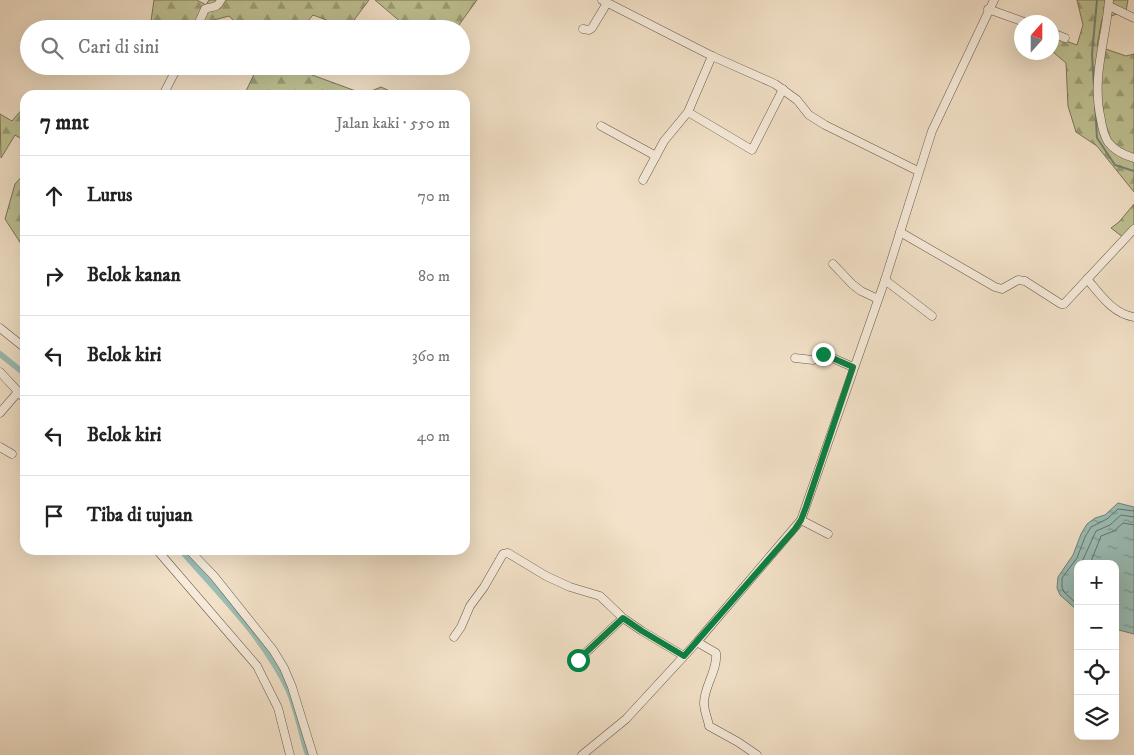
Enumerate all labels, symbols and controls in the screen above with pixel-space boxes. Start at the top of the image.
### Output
north arrow [1014,15,1059,60]
search box [20,20,470,75]
icon: search [38,34,66,62]
text: Cari di sini [78,36,159,59]
text: 7 mnt [40,110,89,136]
text: Jalan kaki · 550 m [336,113,450,133]
icon: ahead [40,182,68,210]
text: Lurus [87,184,132,207]
text: 70 m [418,186,450,206]
icon: right [40,262,68,290]
text: Belok kanan [87,264,181,287]
text: 80 m [418,266,450,286]
icon: left [40,342,68,370]
route end [812,343,835,366]
text: Belok kiri [87,344,161,367]
text: 360 m [412,346,450,366]
icon: left [40,422,68,450]
text: Belok kiri [87,424,161,447]
text: 40 m [417,426,450,446]
icon: arrive [40,502,68,530]
text: Tiba di tujuan [87,504,193,527]
map controls [1074,560,1119,740]
button: + [1074,560,1119,605]
button: − [1074,605,1119,650]
route start [567,649,590,672]
button: locate [1074,650,1119,695]
button: layers [1074,695,1119,740]

